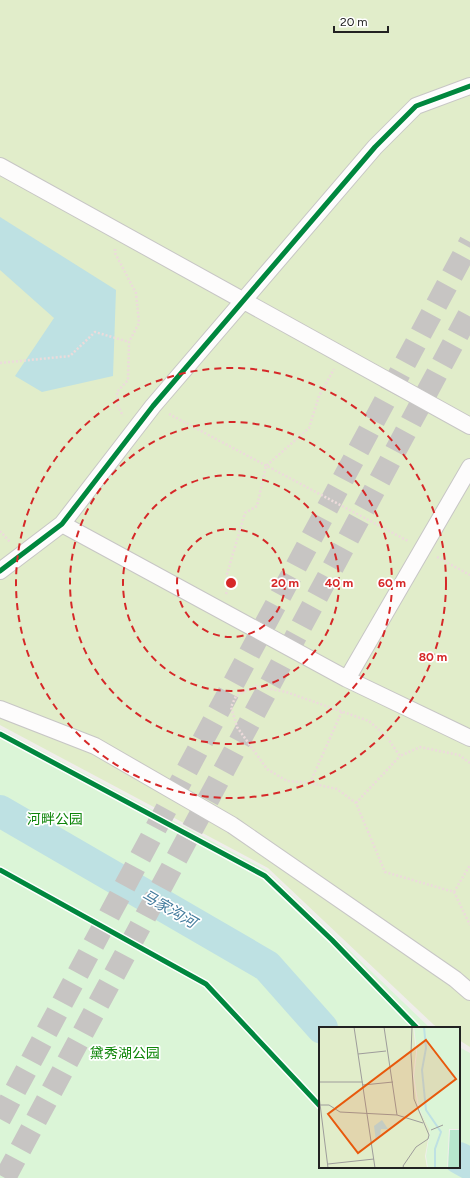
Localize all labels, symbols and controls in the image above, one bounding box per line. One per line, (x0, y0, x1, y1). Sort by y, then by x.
scale bar (334, 8, 388, 34)
text: 20 m (340, 15, 368, 29)
centre of rings (224, 576, 238, 590)
text: 20 m (271, 576, 299, 590)
text: 40 m (325, 576, 353, 590)
text: 60 m (378, 576, 406, 590)
text: 80 m (419, 650, 447, 664)
park label: 河畔公园 (27, 811, 83, 828)
water label: 马家沟河 (139, 886, 202, 933)
inset map (319, 1027, 460, 1168)
park label: 黛秀湖公园 (90, 1045, 160, 1062)

